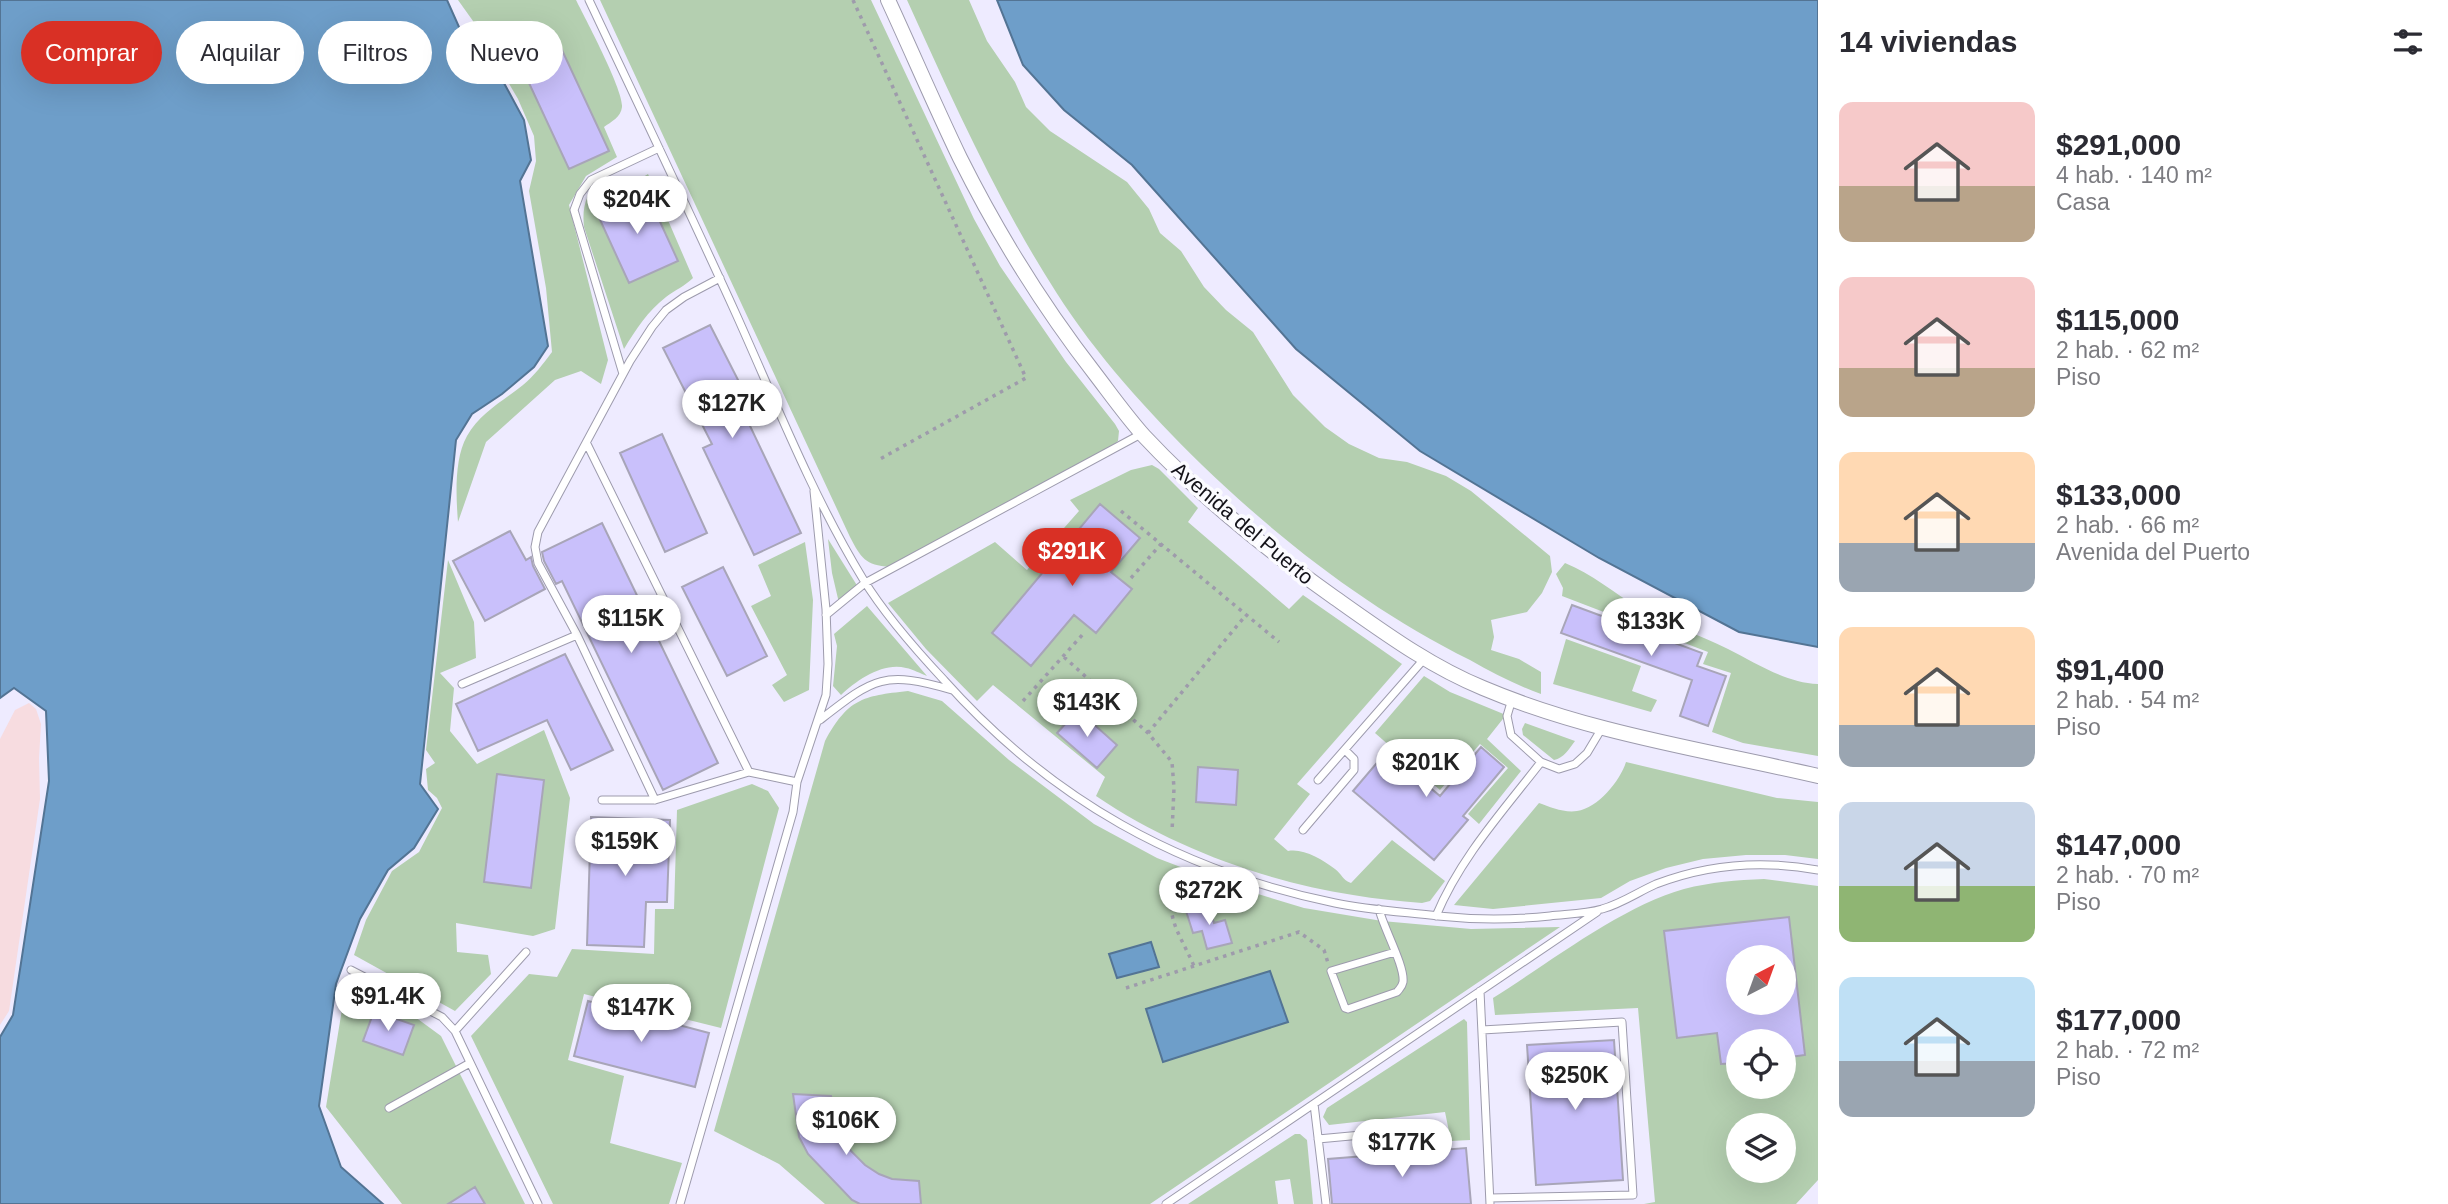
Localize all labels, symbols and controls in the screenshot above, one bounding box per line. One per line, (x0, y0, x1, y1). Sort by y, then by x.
chip: Comprar (21, 21, 162, 84)
chip: Alquilar (176, 21, 304, 84)
chip: Filtros (318, 21, 432, 84)
chip: Nuevo (446, 21, 563, 84)
icon: filters (2389, 23, 2427, 61)
text: 14 viviendas (1839, 25, 2017, 58)
text: $291,000 (2056, 128, 2181, 161)
icon: home (1895, 130, 1979, 214)
text: 4 hab. · 140 m² (2056, 162, 2212, 188)
pin: $204K (588, 176, 686, 236)
text: $204K (603, 186, 671, 212)
text: Casa (2056, 189, 2110, 215)
text: $115,000 (2056, 303, 2179, 336)
icon: home (1895, 305, 1979, 389)
text: 2 hab. · 62 m² (2056, 337, 2199, 363)
text: Piso (2056, 364, 2101, 390)
pin: $127K (683, 380, 781, 440)
text: $127K (698, 390, 766, 416)
street label: Avenida del Puerto (1168, 457, 1318, 589)
text: $133,000 (2056, 478, 2181, 511)
icon: home (1895, 480, 1979, 564)
text: 2 hab. · 66 m² (2056, 512, 2199, 538)
pin: $291K (1023, 528, 1121, 588)
text: $291K (1038, 538, 1106, 564)
text: Avenida del Puerto (2056, 539, 2250, 565)
pin: $115K (582, 596, 680, 655)
pin: $133K (1602, 598, 1700, 658)
text: $115K (598, 605, 664, 631)
text: $133K (1617, 608, 1685, 634)
text: $91,400 (2056, 653, 2164, 686)
icon: home (1895, 655, 1979, 739)
pin: $143K (1038, 680, 1136, 739)
text: 2 hab. · 54 m² (2056, 687, 2199, 713)
text: $143K (1053, 689, 1121, 715)
text: Piso (2056, 714, 2101, 740)
pin: $201K (1377, 740, 1475, 799)
text: $201K (1392, 749, 1460, 775)
pin: $159K (576, 818, 674, 878)
text: $159K (591, 828, 659, 854)
text: $147,000 (2056, 828, 2181, 861)
icon: home (1895, 830, 1979, 914)
text: 2 hab. · 70 m² (2056, 862, 2199, 888)
pin: $272K (1160, 867, 1258, 927)
text: $272K (1175, 877, 1243, 903)
text: Piso (2056, 889, 2101, 915)
north arrow (1726, 945, 1796, 1015)
map controls (1726, 945, 1796, 1183)
pin: $91.4K (331, 974, 445, 1033)
text: $91.4K (351, 983, 425, 1009)
pin: $147K (592, 984, 690, 1044)
text: $147K (607, 994, 675, 1020)
text: $177,000 (2056, 1003, 2181, 1036)
icon: home (1895, 1005, 1979, 1089)
button: locate (1726, 1029, 1796, 1099)
text: 2 hab. · 72 m² (2056, 1037, 2199, 1063)
pin: $250K (1526, 1052, 1624, 1112)
text: $250K (1541, 1062, 1609, 1088)
text: Piso (2056, 1064, 2101, 1090)
pin: $106K (797, 1098, 895, 1157)
text: $106K (812, 1107, 880, 1133)
button: layers (1726, 1113, 1796, 1183)
pin: $177K (1353, 1120, 1451, 1179)
text: $177K (1368, 1129, 1436, 1155)

